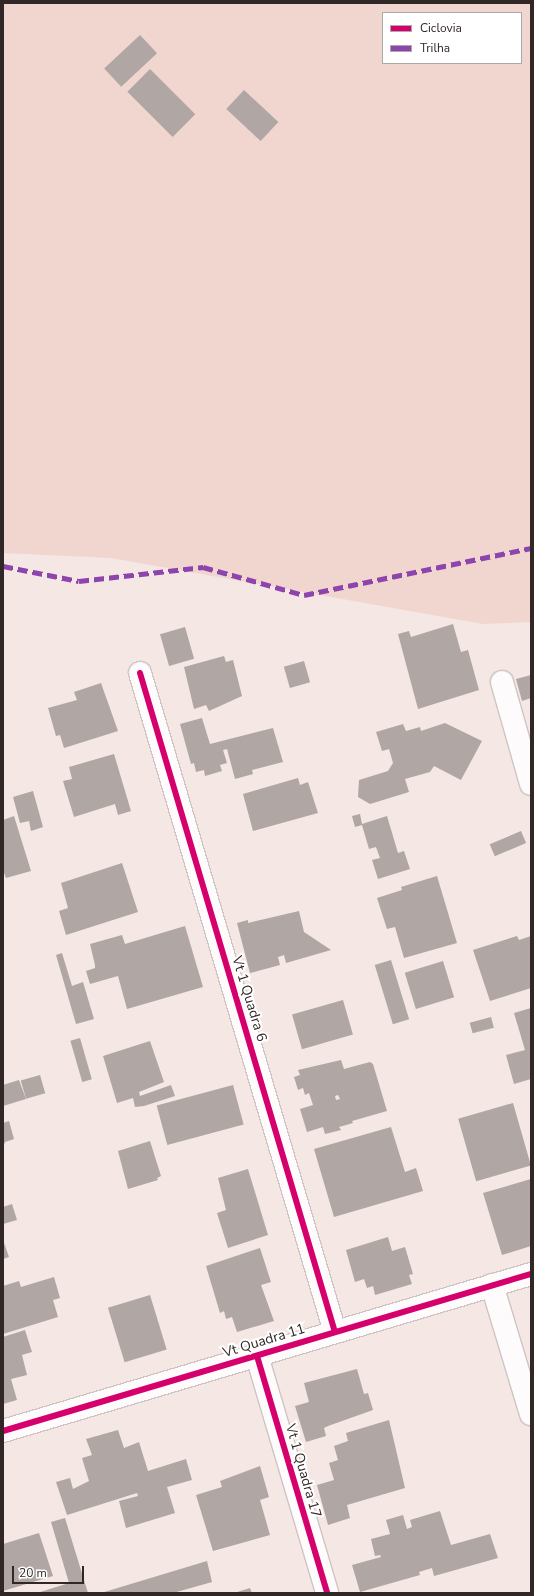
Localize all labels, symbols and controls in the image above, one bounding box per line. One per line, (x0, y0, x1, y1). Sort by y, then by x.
legend (382, 12, 522, 64)
text: Ciclovia (420, 20, 462, 36)
text: Trilha (420, 40, 450, 56)
street label: Vt 1 Quadra 6 (228, 954, 270, 1044)
street label: Vt Quadra 11 (221, 1321, 307, 1361)
street label: Vt 1 Quadra 17 (282, 1422, 324, 1520)
scale bar (14, 1558, 86, 1584)
text: 20 m (19, 1565, 47, 1581)

